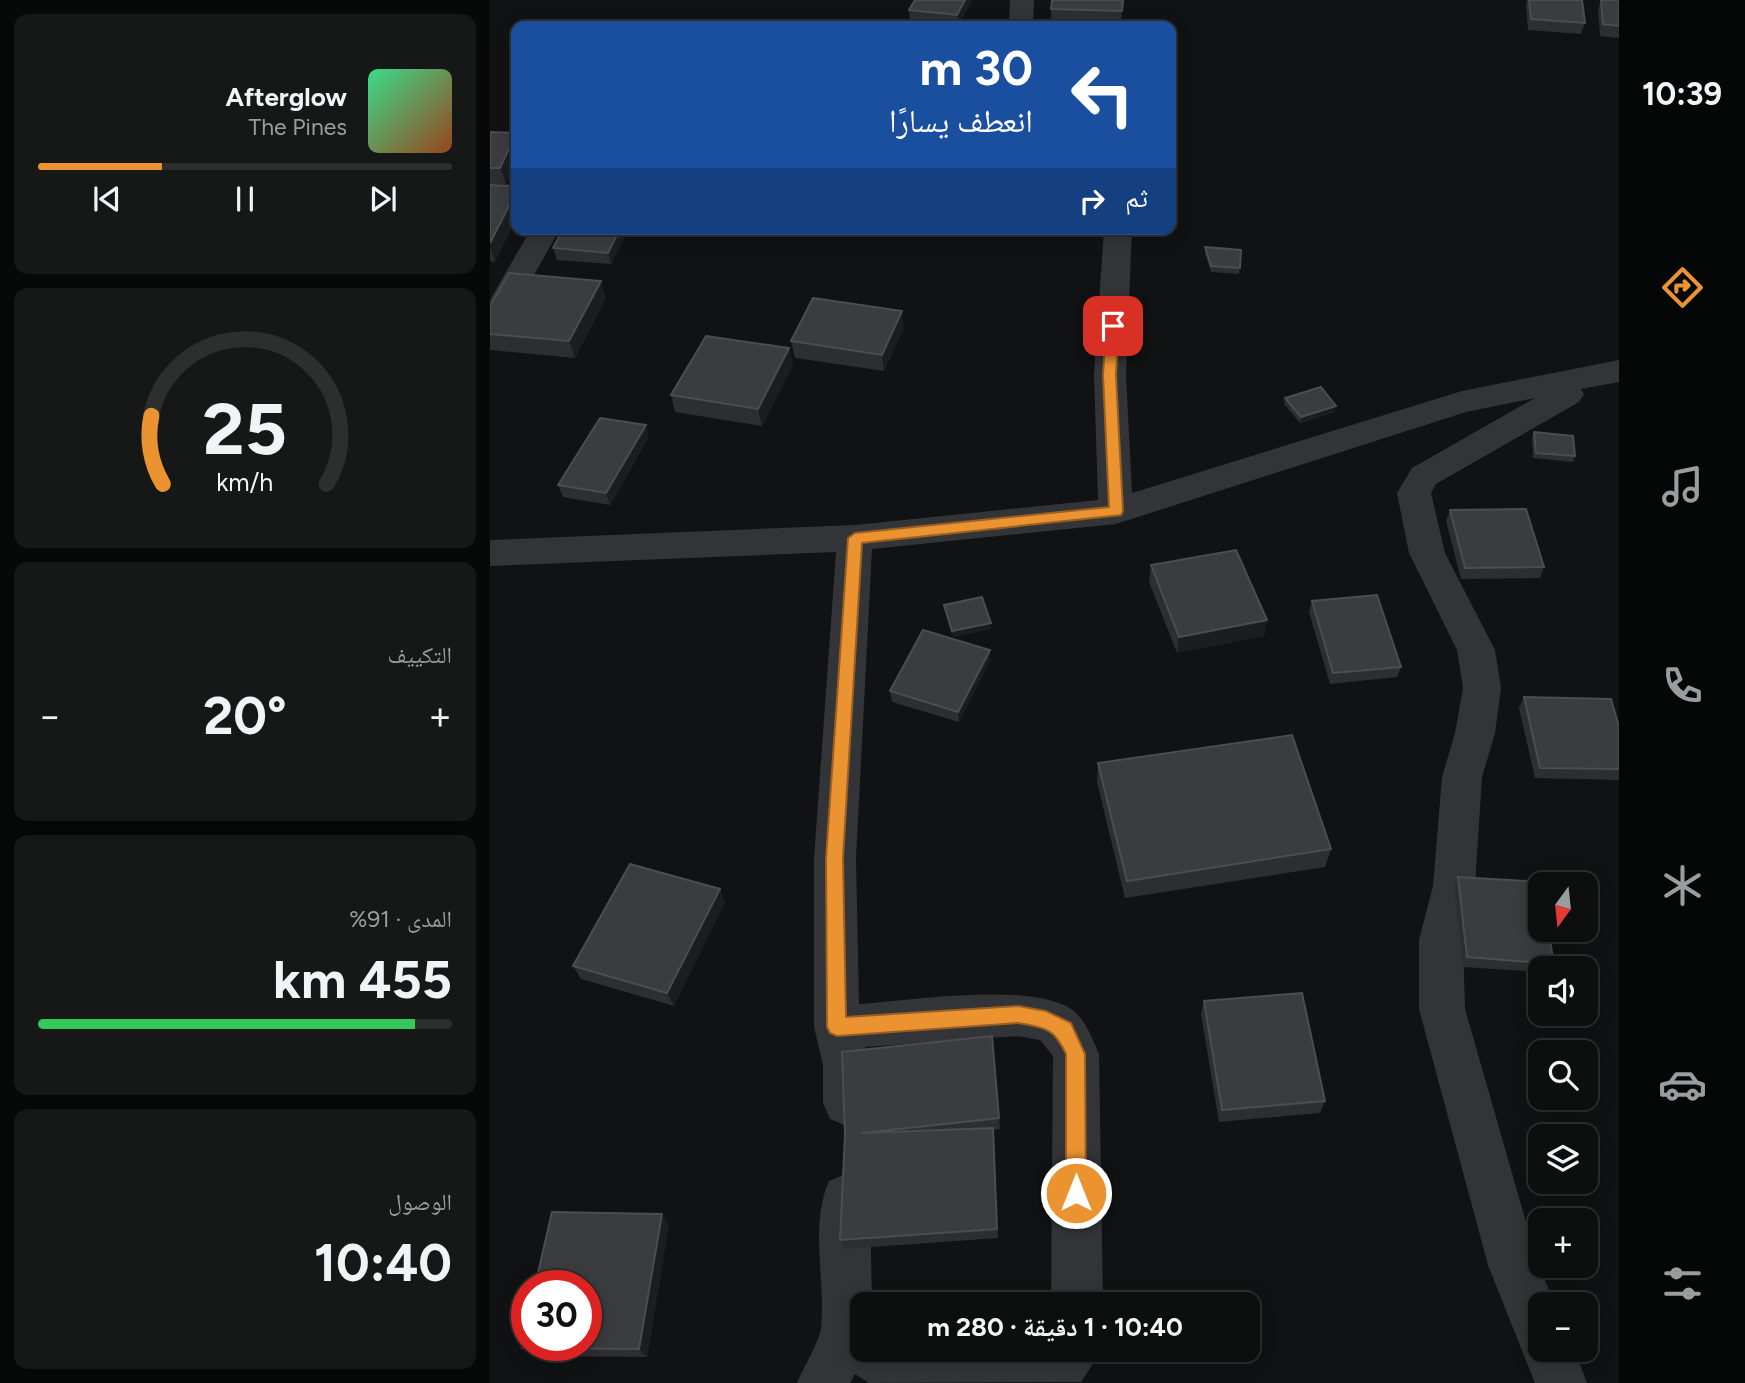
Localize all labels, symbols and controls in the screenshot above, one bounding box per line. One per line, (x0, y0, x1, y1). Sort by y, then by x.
text: 30 m (920, 38, 1033, 97)
icon: left (1057, 49, 1148, 140)
text: 10:39 (1642, 75, 1722, 113)
text: Afterglow (225, 81, 347, 113)
text: انعطف يسارًا (889, 102, 1033, 140)
text: The Pines (248, 113, 347, 141)
icon: previous (88, 180, 126, 218)
icon: pause (226, 180, 264, 218)
icon: next (364, 180, 402, 218)
icon: right (1073, 182, 1111, 220)
text: ثم (1125, 182, 1148, 214)
icon: directions (1658, 263, 1707, 312)
pin (1083, 296, 1143, 356)
icon: arrive (1094, 307, 1132, 345)
text: 25 (203, 385, 287, 472)
icon: music (1658, 462, 1707, 511)
text: km/h (216, 466, 274, 496)
text: التكييف (387, 641, 452, 669)
icon: phone (1658, 661, 1707, 710)
text: 20° (203, 685, 287, 747)
text: − (38, 693, 62, 739)
text: + (428, 693, 452, 739)
icon: climate (1658, 861, 1707, 910)
north arrow (1528, 872, 1598, 942)
map controls (1528, 872, 1598, 1362)
text: المدى · 91% (349, 905, 452, 933)
text: 455 km (273, 949, 452, 1011)
button: sound (1528, 956, 1598, 1026)
button: search (1528, 1040, 1598, 1110)
icon: car (1658, 1060, 1707, 1109)
button: layers (1528, 1124, 1598, 1194)
position arrow (1039, 1156, 1113, 1230)
text: الوصول (388, 1188, 452, 1216)
button: + (1528, 1208, 1598, 1278)
text: 10:40 (314, 1232, 452, 1294)
icon: filters (1658, 1259, 1707, 1308)
speed limit sign: 30 (511, 1270, 602, 1361)
button: − (1528, 1292, 1598, 1362)
text: 10:40 · 1 دقيقة · 280 m (927, 1311, 1183, 1343)

